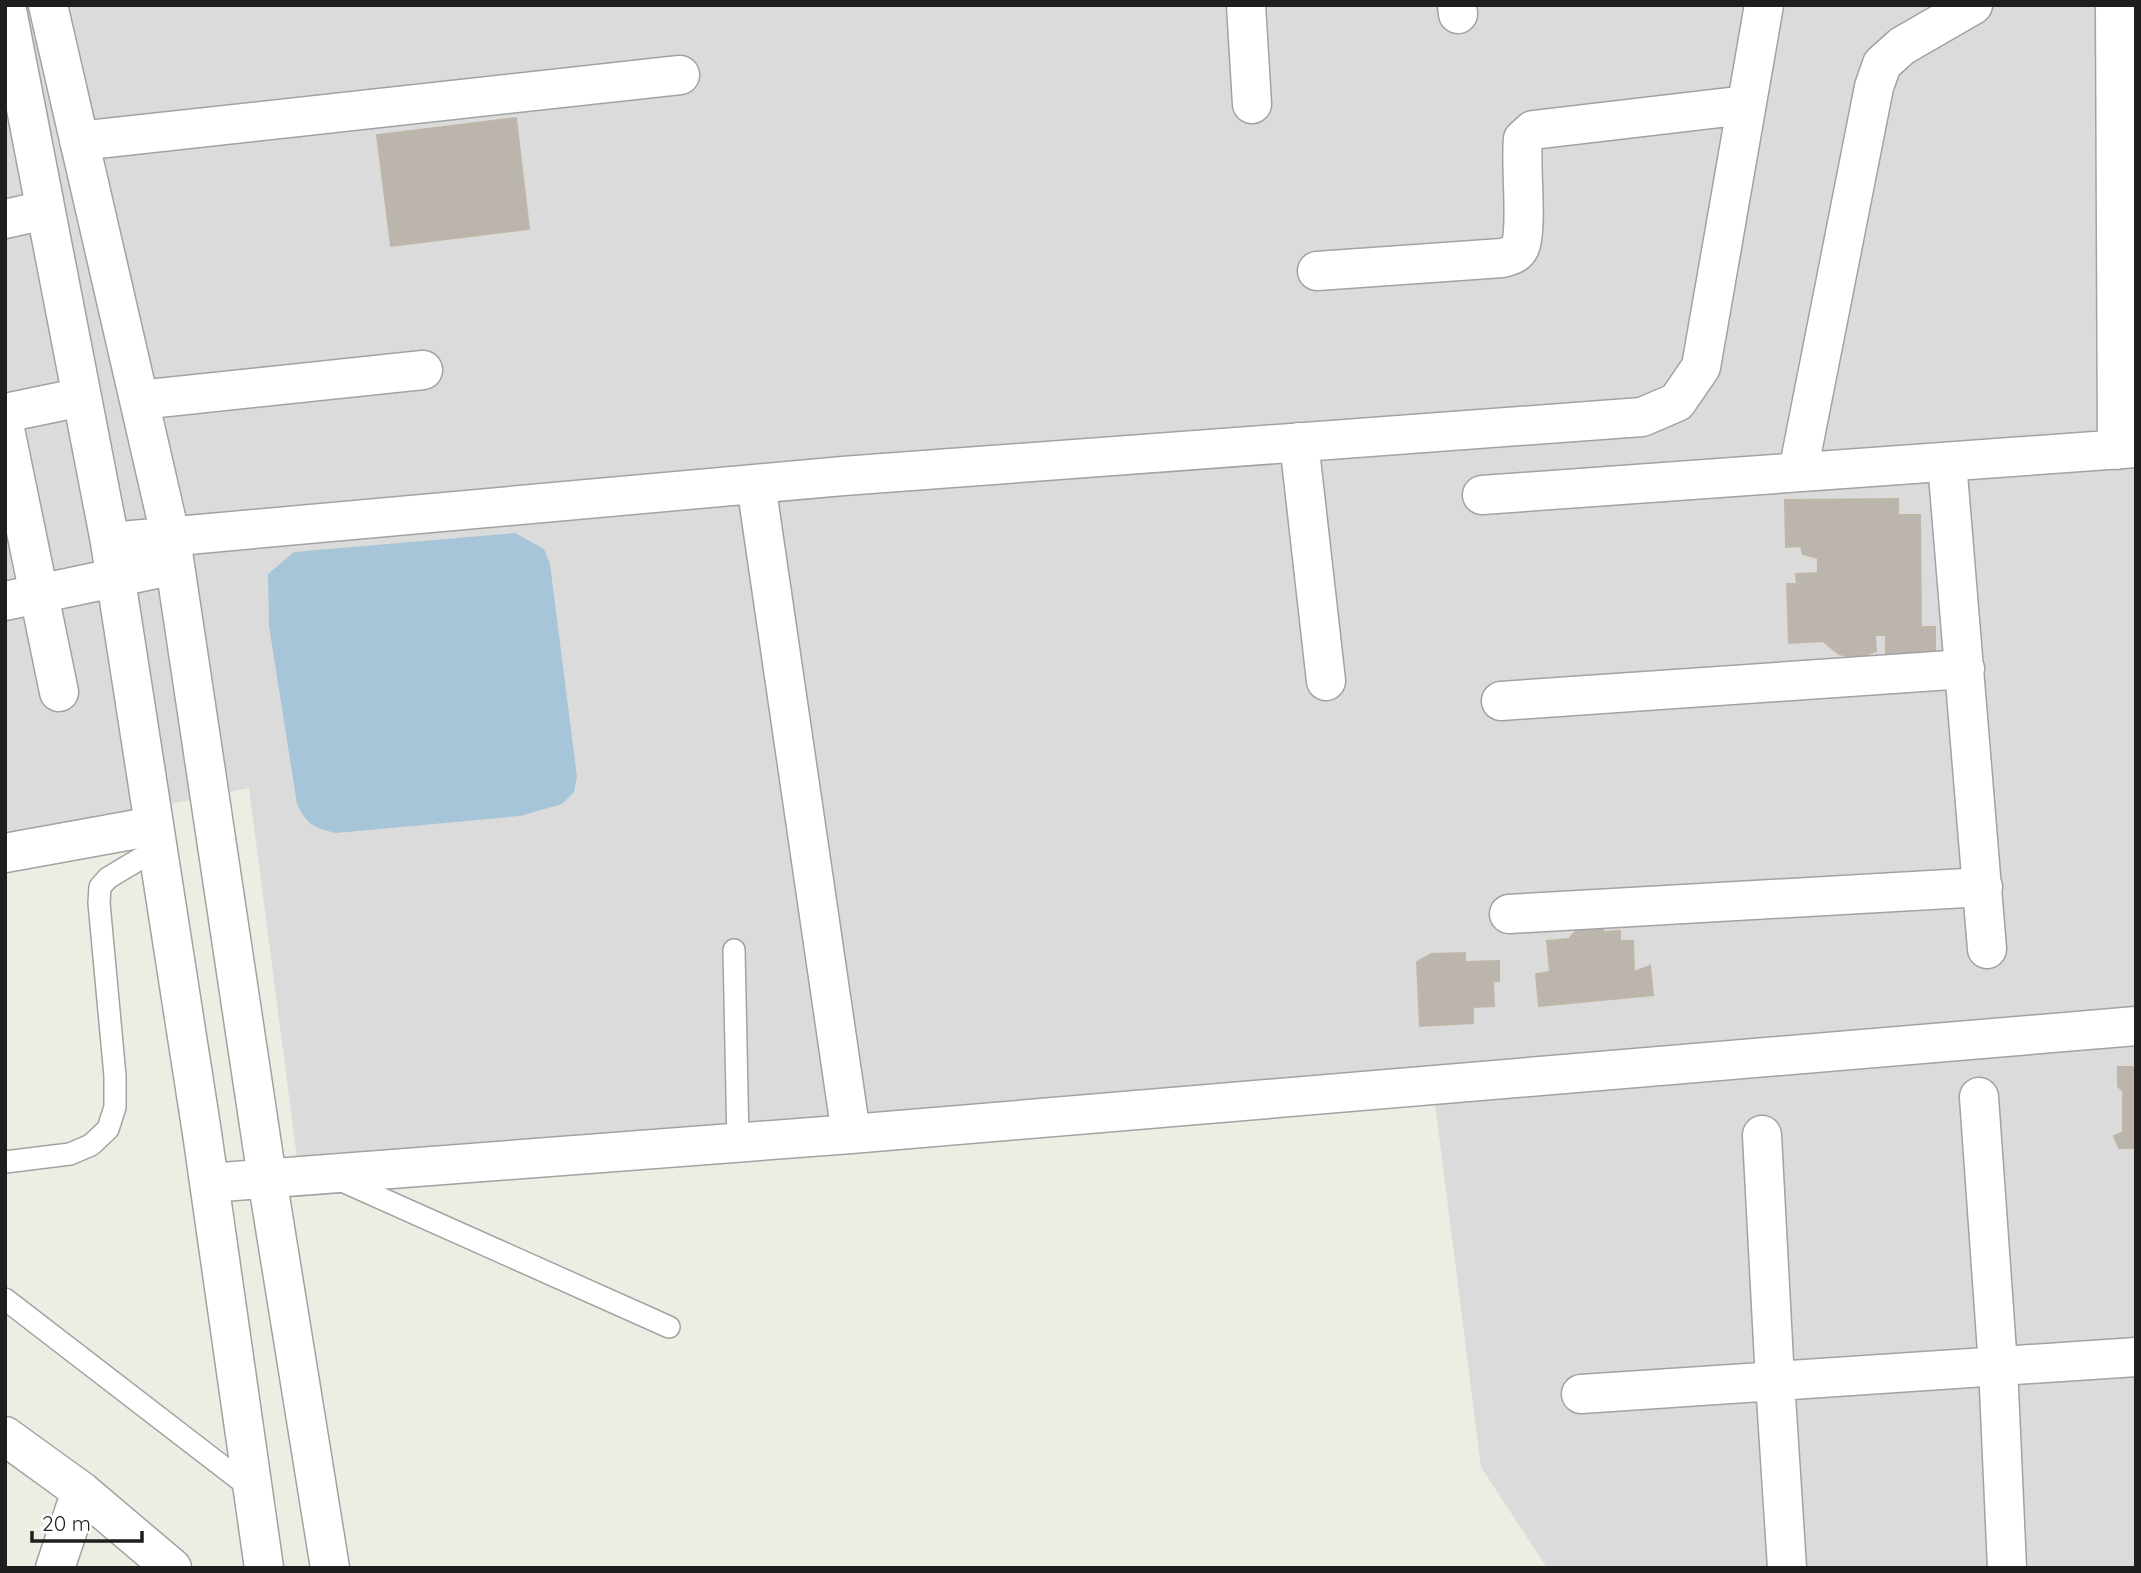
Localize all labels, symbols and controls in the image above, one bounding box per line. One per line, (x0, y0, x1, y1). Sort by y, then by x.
scale bar (32, 1500, 142, 1544)
text: 20 m (42, 1510, 91, 1536)

